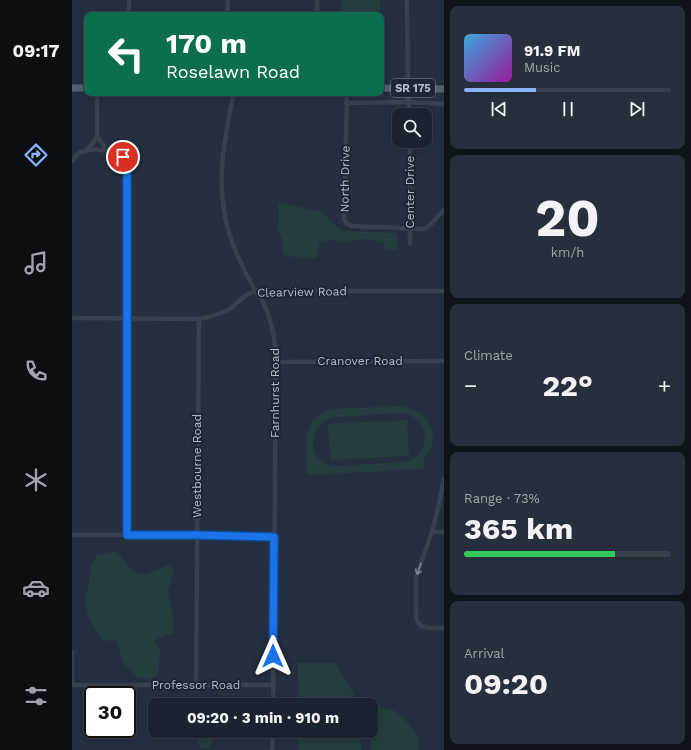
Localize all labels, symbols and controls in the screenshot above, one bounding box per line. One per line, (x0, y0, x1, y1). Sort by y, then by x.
text: 170 m (166, 27, 247, 60)
icon: left (100, 28, 152, 80)
text: 09:17 (13, 40, 59, 61)
text: 91.9 FM (524, 42, 580, 60)
text: Music (524, 60, 561, 75)
text: Roselawn Road (166, 61, 300, 82)
road number: SR 175 (391, 79, 435, 97)
icon: previous (488, 98, 510, 120)
icon: pause (557, 98, 579, 120)
icon: next (626, 98, 648, 120)
map controls (392, 108, 432, 148)
button: search (392, 108, 432, 148)
pin (106, 140, 140, 174)
icon: directions (22, 141, 50, 169)
street label: North Drive (337, 145, 353, 213)
icon: arrive (112, 146, 134, 168)
street label: Center Drive (403, 155, 417, 229)
text: 20 (535, 188, 600, 249)
text: km/h (551, 245, 584, 260)
icon: music (22, 249, 50, 277)
street label: Clearview Road (257, 284, 347, 300)
street label: Farnhurst Road (268, 348, 282, 438)
text: Climate (464, 348, 513, 363)
street label: Cranover Road (317, 354, 403, 368)
icon: phone (22, 357, 50, 385)
text: 22° (542, 368, 593, 403)
text: − (464, 373, 477, 398)
text: + (658, 373, 671, 398)
street label: Westbourne Road (190, 414, 204, 518)
icon: climate (22, 466, 50, 494)
text: Range · 73% (464, 491, 540, 506)
text: 365 km (464, 511, 573, 546)
one-way arrow (415, 562, 422, 575)
icon: car (22, 574, 50, 602)
position arrow (252, 635, 294, 677)
text: Arrival (464, 646, 505, 661)
text: 09:20 (464, 666, 548, 701)
street label: Professor Road (152, 678, 240, 692)
icon: filters (22, 682, 50, 710)
speed limit sign: 30 (84, 686, 136, 738)
text: 09:20 · 3 min · 910 m (187, 709, 339, 727)

